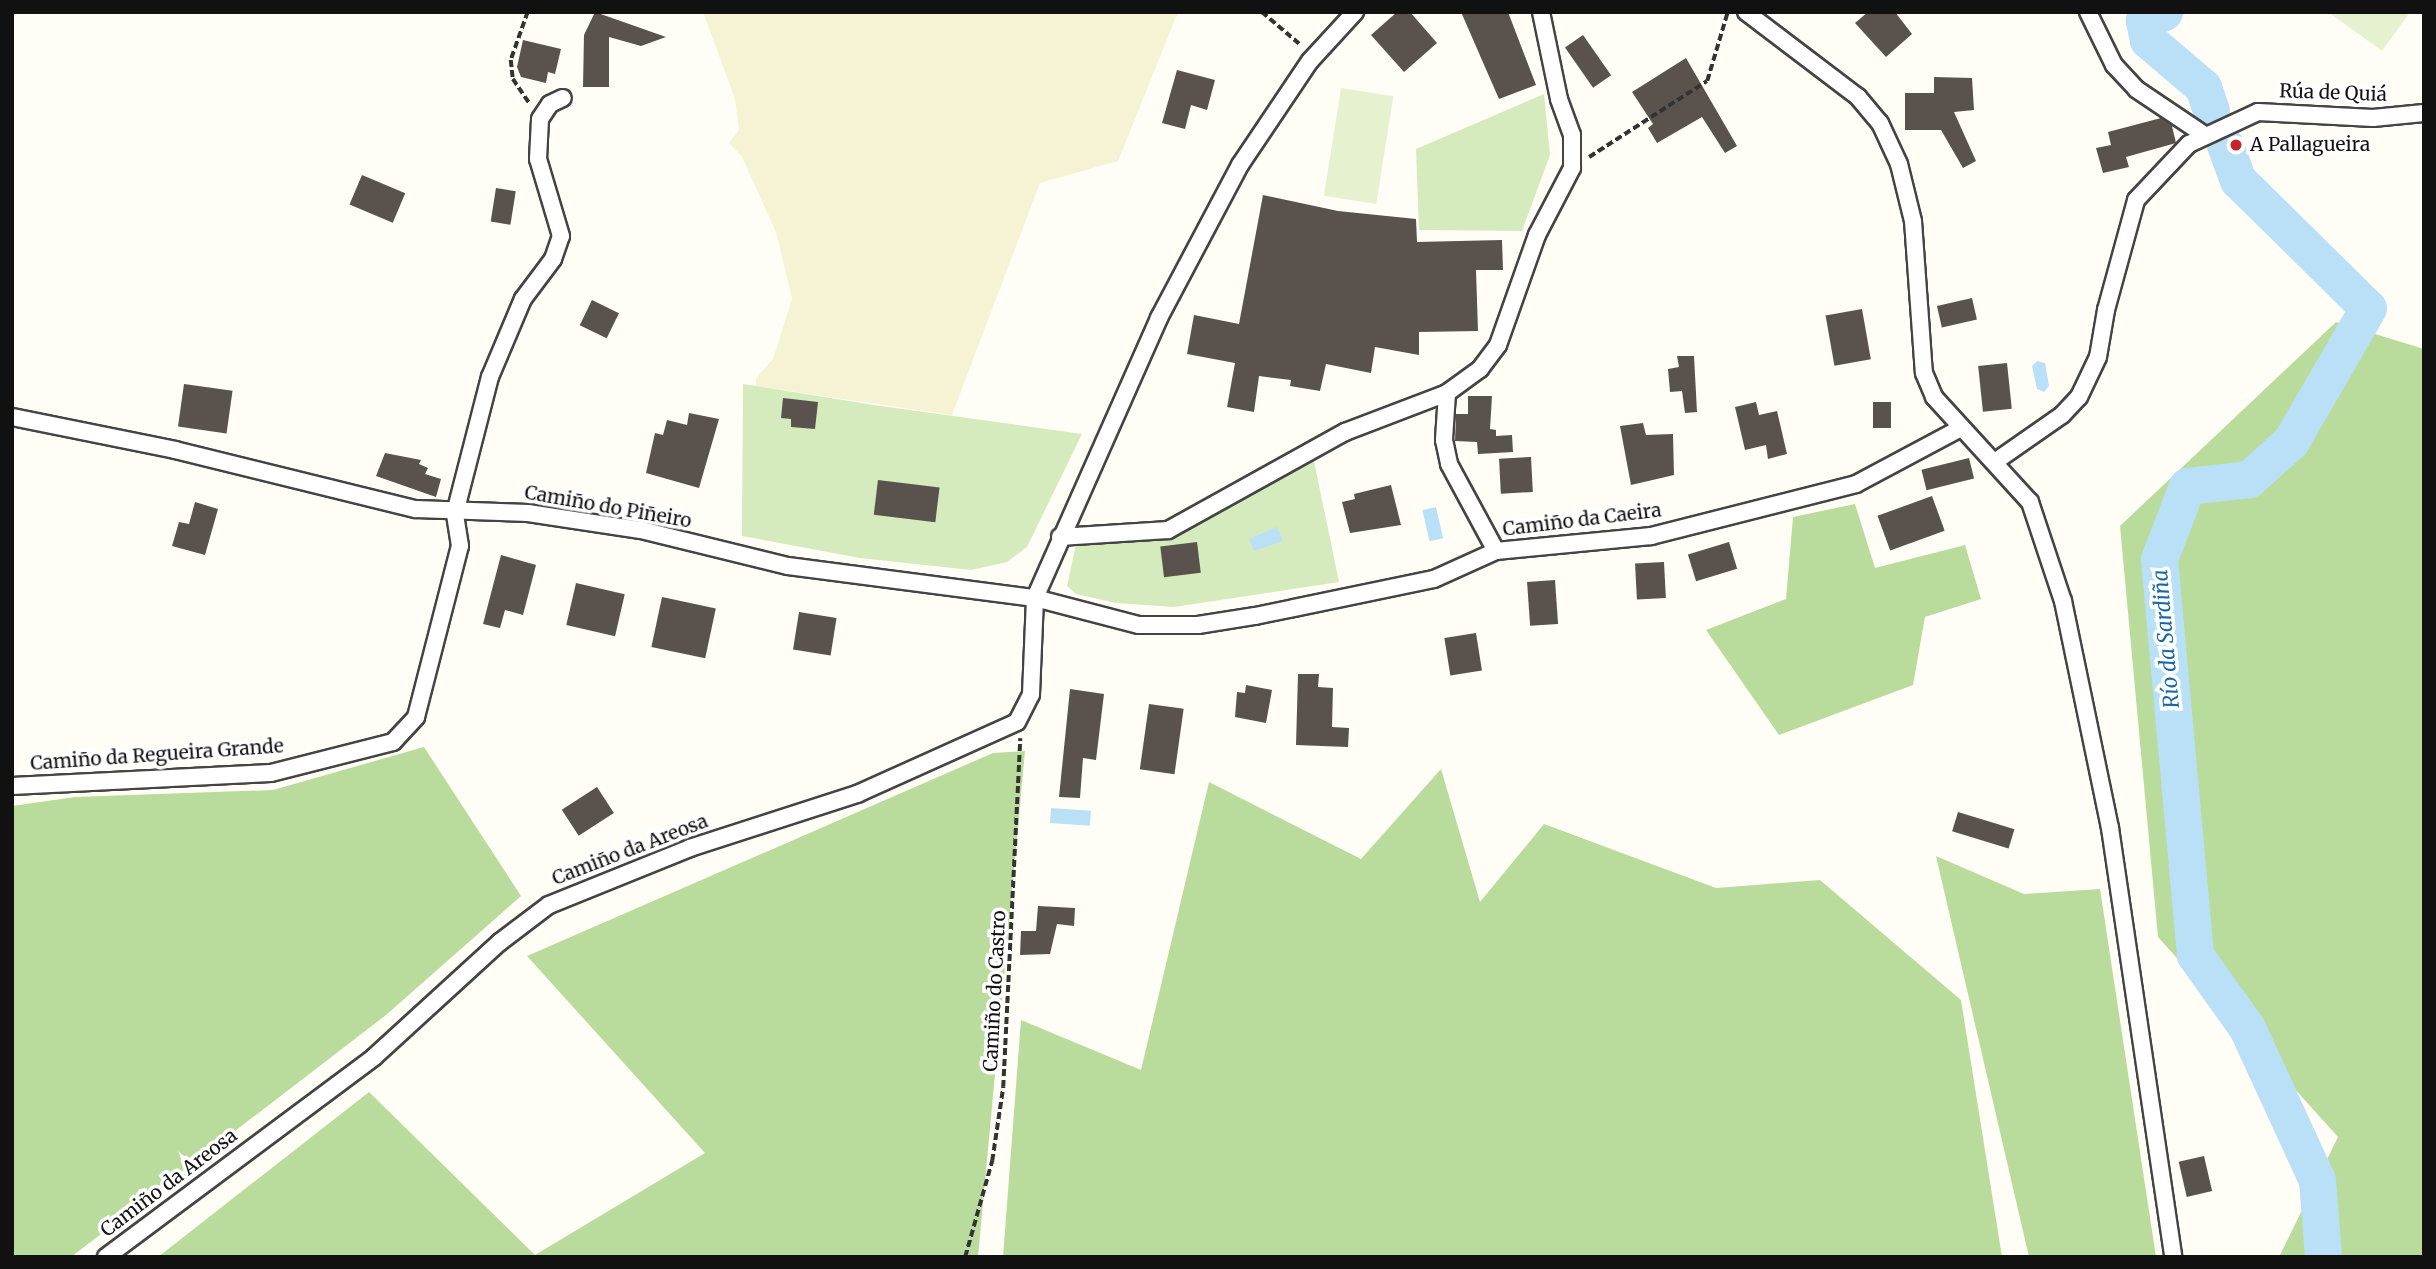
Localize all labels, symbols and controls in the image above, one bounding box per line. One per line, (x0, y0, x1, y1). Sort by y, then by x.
street label: Rúa de Quiá (2279, 80, 2387, 106)
place label: A Pallagueira (2250, 134, 2370, 156)
marker: A Pallagueira (2228, 137, 2244, 153)
street label: Camiño do Piñeiro (523, 481, 693, 533)
street label: Camiño da Caeira (1501, 499, 1663, 541)
water label: Río da Sardiña (2147, 569, 2185, 709)
street label: Camiño da Regueira Grande (30, 735, 284, 775)
street label: Camiño da Areosa (549, 810, 711, 890)
street label: Camiño do Castro (979, 910, 1011, 1072)
street label: Camiño da Areosa (96, 1124, 242, 1242)

